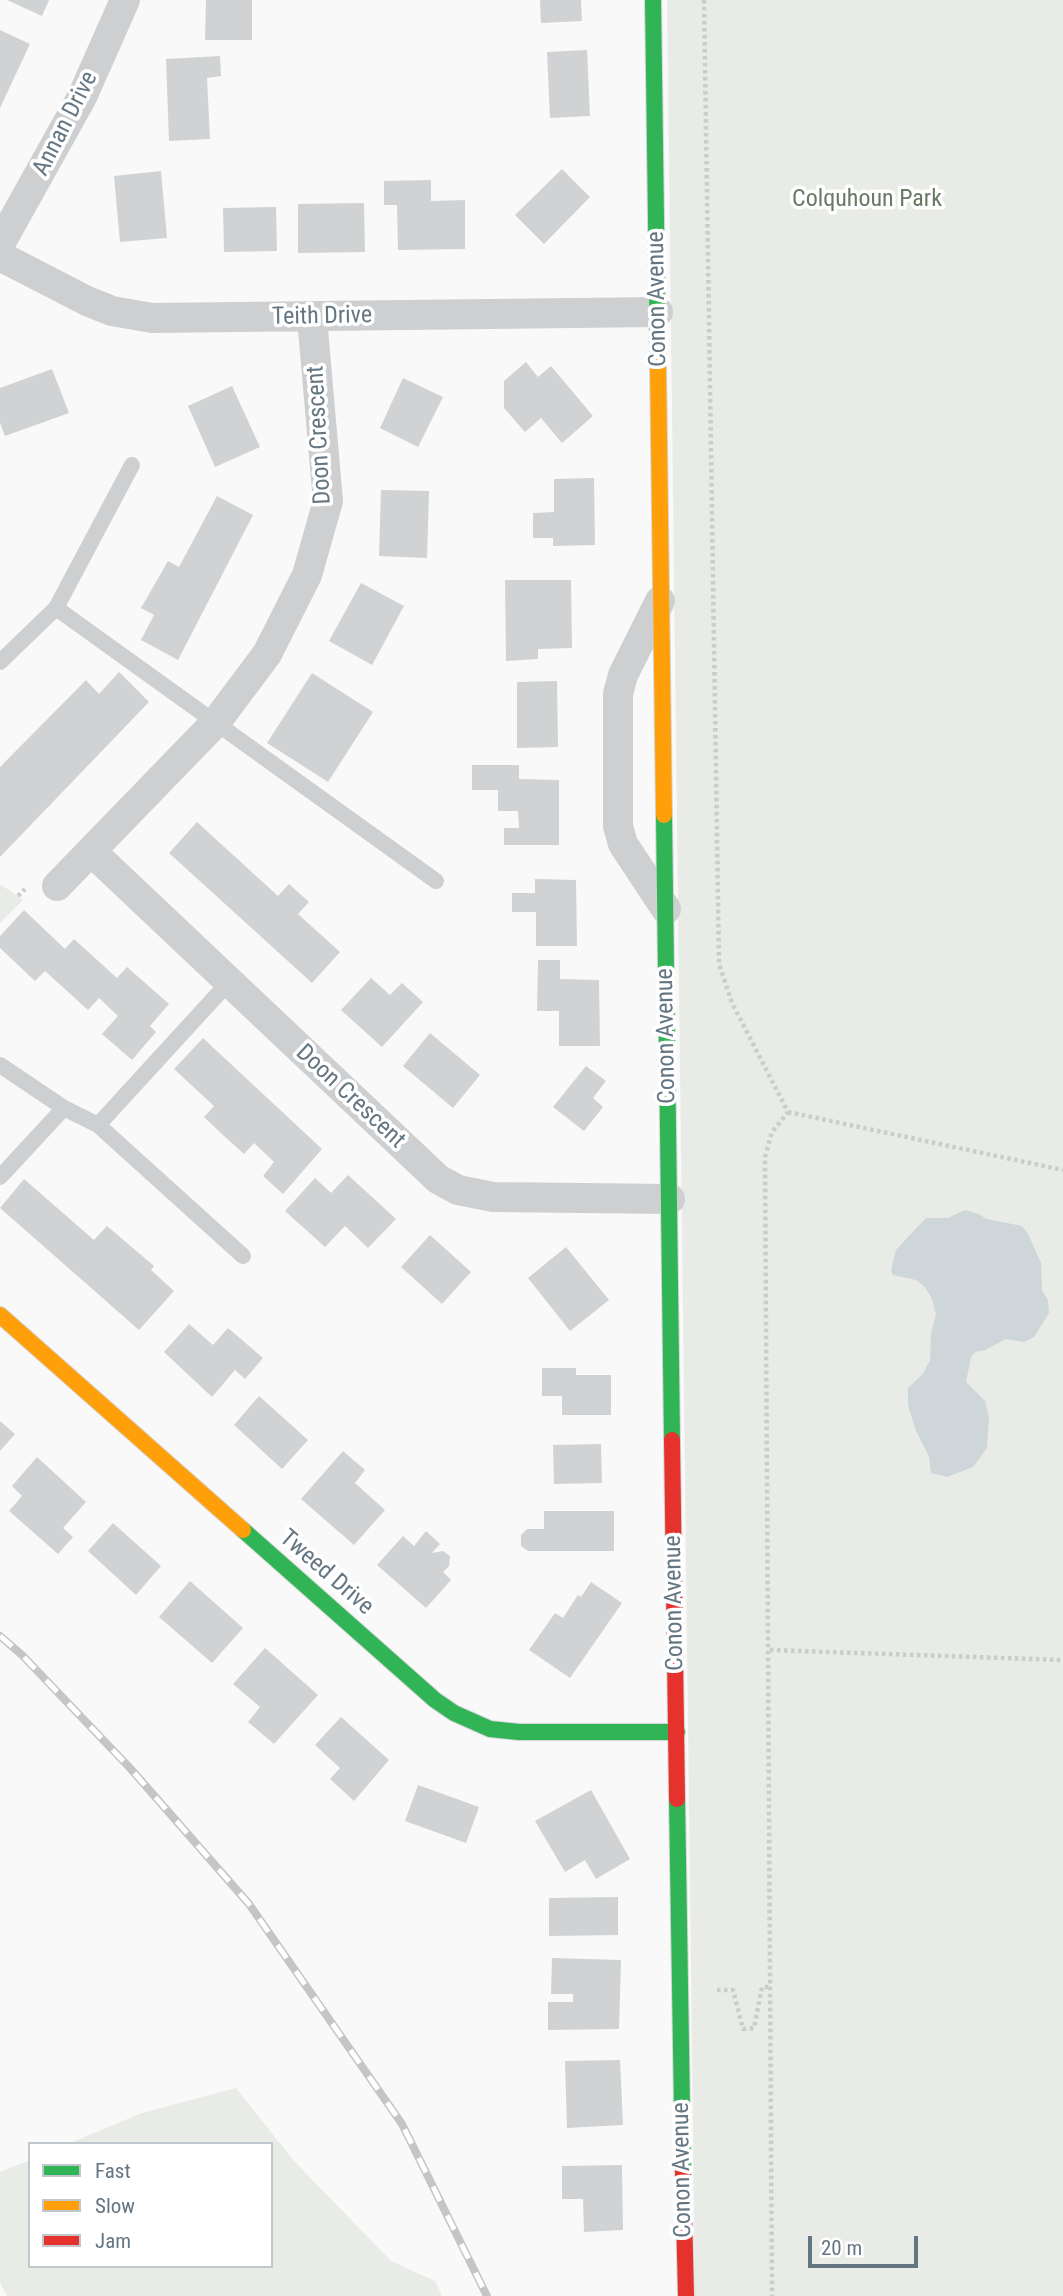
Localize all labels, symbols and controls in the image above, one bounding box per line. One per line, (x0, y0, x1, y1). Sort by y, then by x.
street label: Annan Drive (27, 67, 105, 181)
park label: Colquhoun Park (792, 186, 942, 214)
street label: Conon Avenue (642, 231, 674, 367)
street label: Teith Drive (272, 302, 372, 332)
street label: Doon Crescent (302, 365, 338, 505)
street label: Conon Avenue (651, 968, 683, 1104)
street label: Doon Crescent (289, 1039, 411, 1155)
street label: Tweed Drive (273, 1524, 379, 1622)
street label: Conon Avenue (659, 1535, 691, 1671)
street label: Conon Avenue (667, 2102, 699, 2238)
legend (28, 2142, 273, 2268)
text: Fast (95, 2159, 131, 2183)
text: Slow (95, 2194, 135, 2218)
scale bar (811, 2222, 921, 2266)
text: Jam (95, 2229, 131, 2253)
text: 20 m (821, 2236, 862, 2260)

